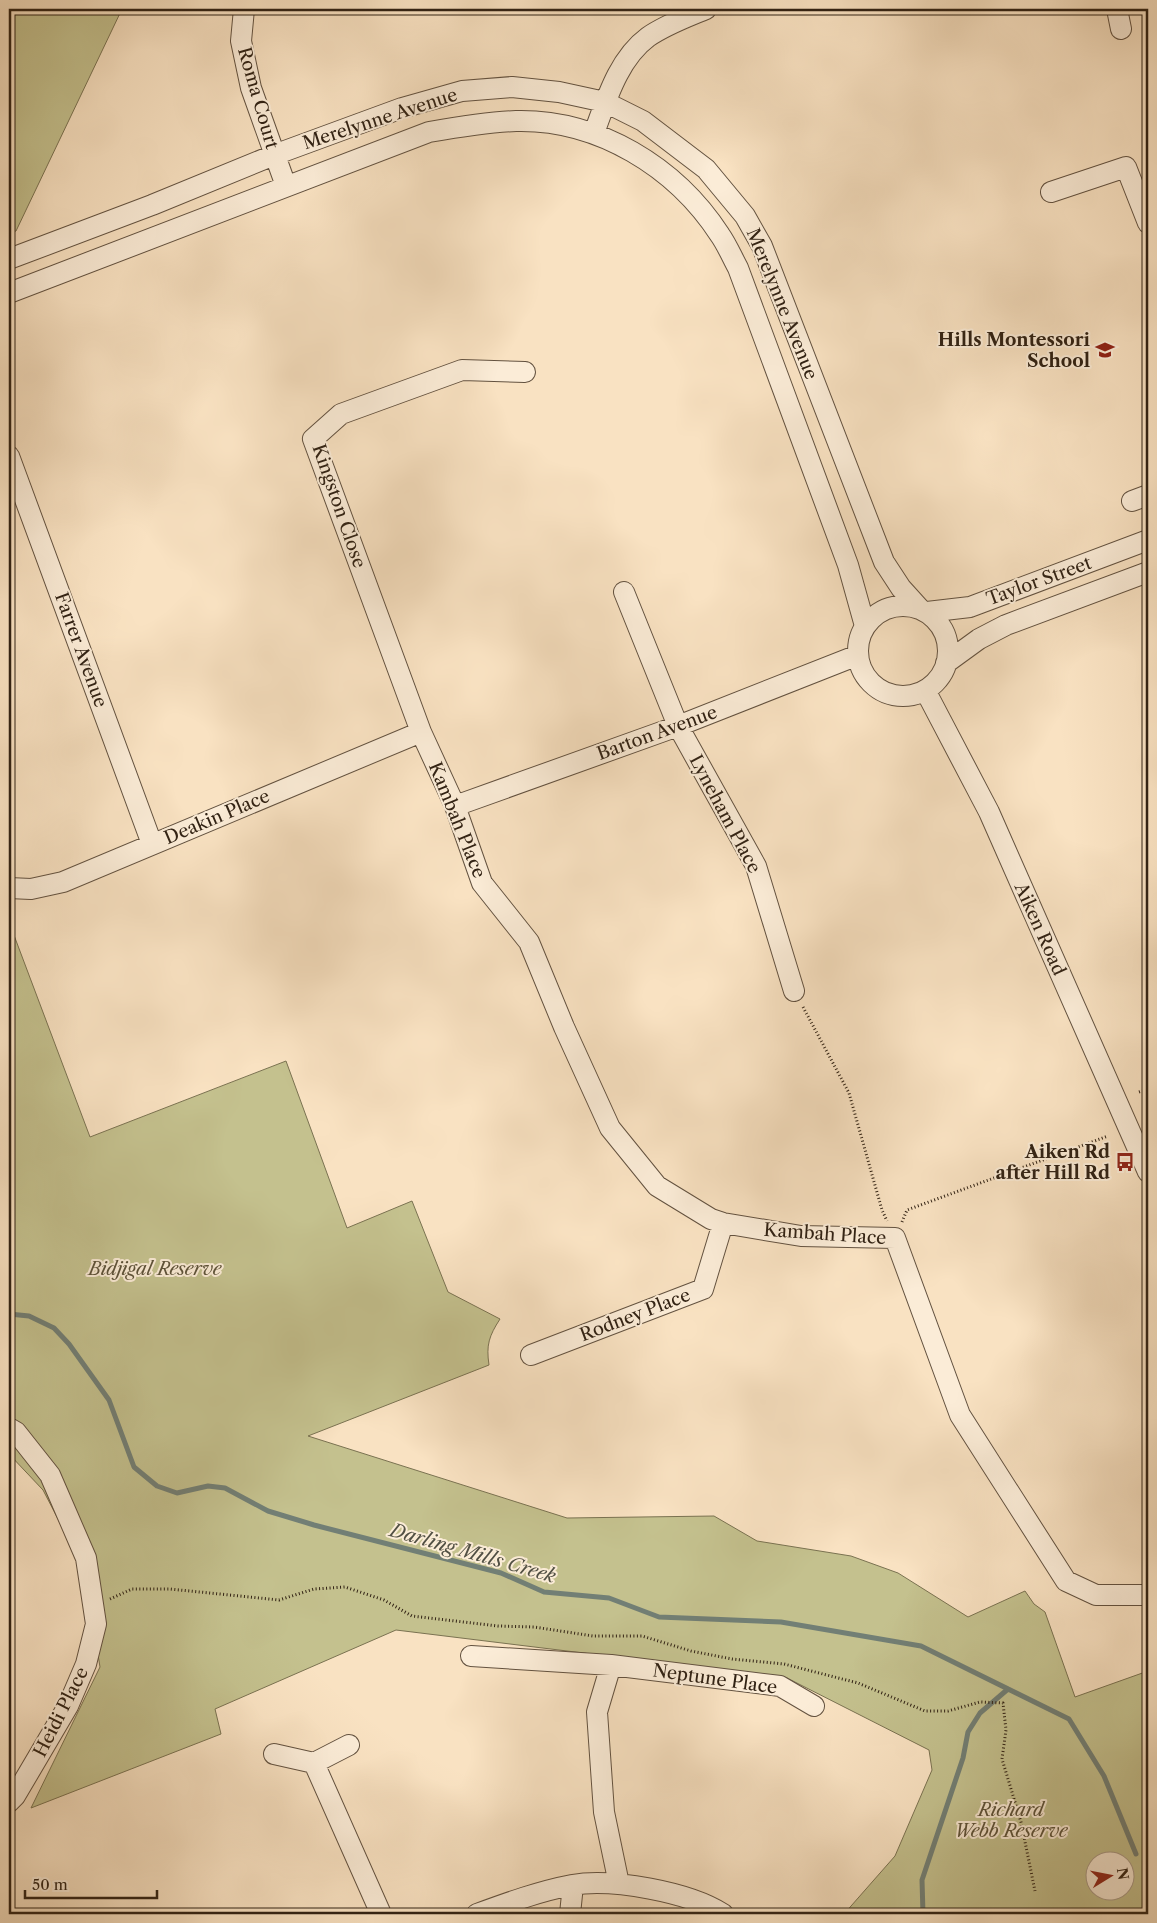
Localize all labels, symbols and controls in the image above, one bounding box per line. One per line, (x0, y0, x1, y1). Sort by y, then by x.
street label: Roma Court (233, 45, 283, 152)
street label: Merelynne Avenue (300, 84, 460, 154)
street label: Merelynne Avenue (742, 225, 822, 383)
place label: Hills Montessori School (938, 329, 1091, 372)
school or university icon: Hills Montessori School (1094, 339, 1116, 361)
street label: Kingston Close (307, 441, 371, 571)
street label: Taylor Street (983, 552, 1095, 610)
street label: Farrer Avenue (50, 589, 112, 711)
street label: Barton Avenue (594, 701, 720, 765)
street label: Lyneham Place (685, 751, 765, 877)
street label: Kambah Place (424, 759, 490, 881)
street label: Deakin Place (161, 785, 273, 849)
street label: Aiken Road (1009, 878, 1070, 979)
place label: Aiken Rd after Hill Rd (996, 1141, 1110, 1184)
bus stop icon: Aiken Rd after Hill Rd (1114, 1151, 1136, 1173)
street label: Kambah Place (763, 1219, 887, 1249)
park label: Bidjigal Reserve (87, 1258, 223, 1280)
street label: Rodney Place (577, 1284, 693, 1346)
water label: Darling Mills Creek (386, 1518, 559, 1588)
street label: Neptune Place (651, 1659, 779, 1699)
street label: Heidi Place (29, 1663, 93, 1761)
park label: Richard Webb Reserve (954, 1799, 1069, 1842)
north arrow (1084, 1850, 1134, 1900)
text: N (1113, 1866, 1133, 1881)
scale bar (25, 1868, 158, 1900)
text: 50 m (32, 1875, 68, 1894)

